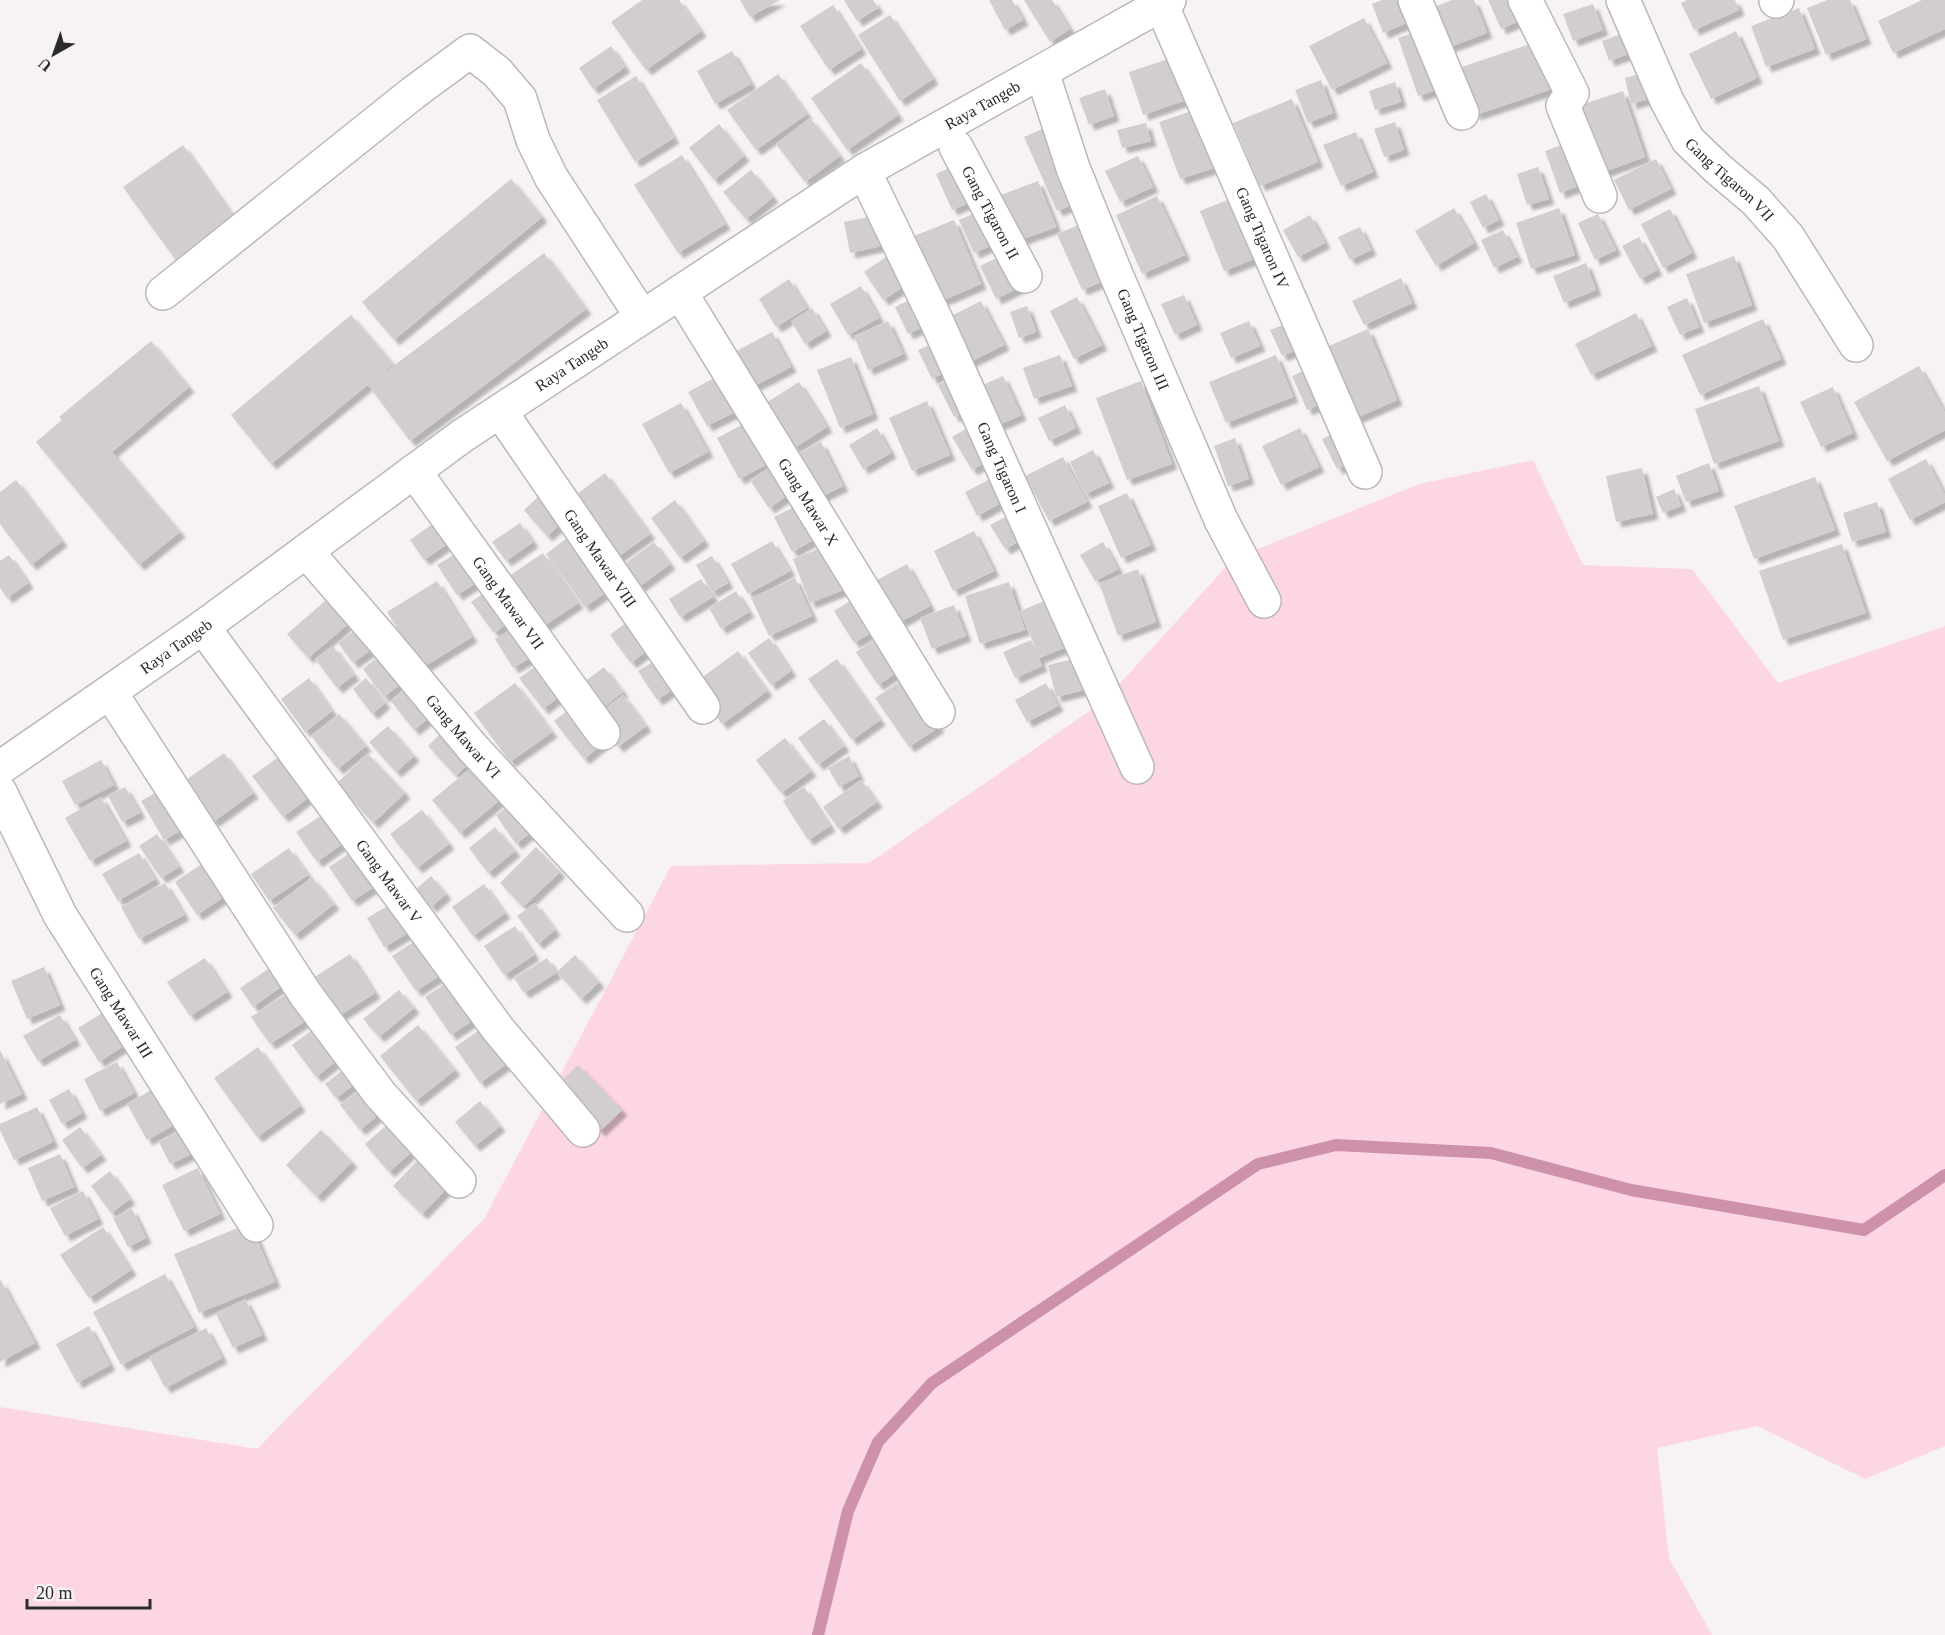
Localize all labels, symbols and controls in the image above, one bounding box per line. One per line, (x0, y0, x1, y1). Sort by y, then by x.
north arrow (24, 24, 84, 84)
text: U (34, 55, 55, 75)
street label: Raya Tangeb (942, 77, 1023, 133)
street label: Gang Tigaron VII (1682, 134, 1777, 224)
street label: Gang Tigaron II (959, 163, 1022, 262)
street label: Gang Tigaron IV (1233, 184, 1292, 292)
street label: Gang Tigaron III (1114, 286, 1172, 393)
street label: Raya Tangeb (532, 334, 611, 394)
street label: Gang Tigaron I (974, 419, 1030, 516)
street label: Gang Mawar X (775, 455, 842, 549)
street label: Gang Mawar VIII (561, 506, 640, 610)
street label: Gang Mawar VII (469, 553, 547, 652)
street label: Raya Tangeb (137, 615, 215, 677)
street label: Gang Mawar VI (423, 691, 504, 781)
street label: Gang Mawar V (353, 836, 425, 927)
street label: Gang Mawar III (86, 964, 156, 1061)
scale bar (27, 1572, 150, 1610)
text: 20 m (36, 1583, 73, 1603)

